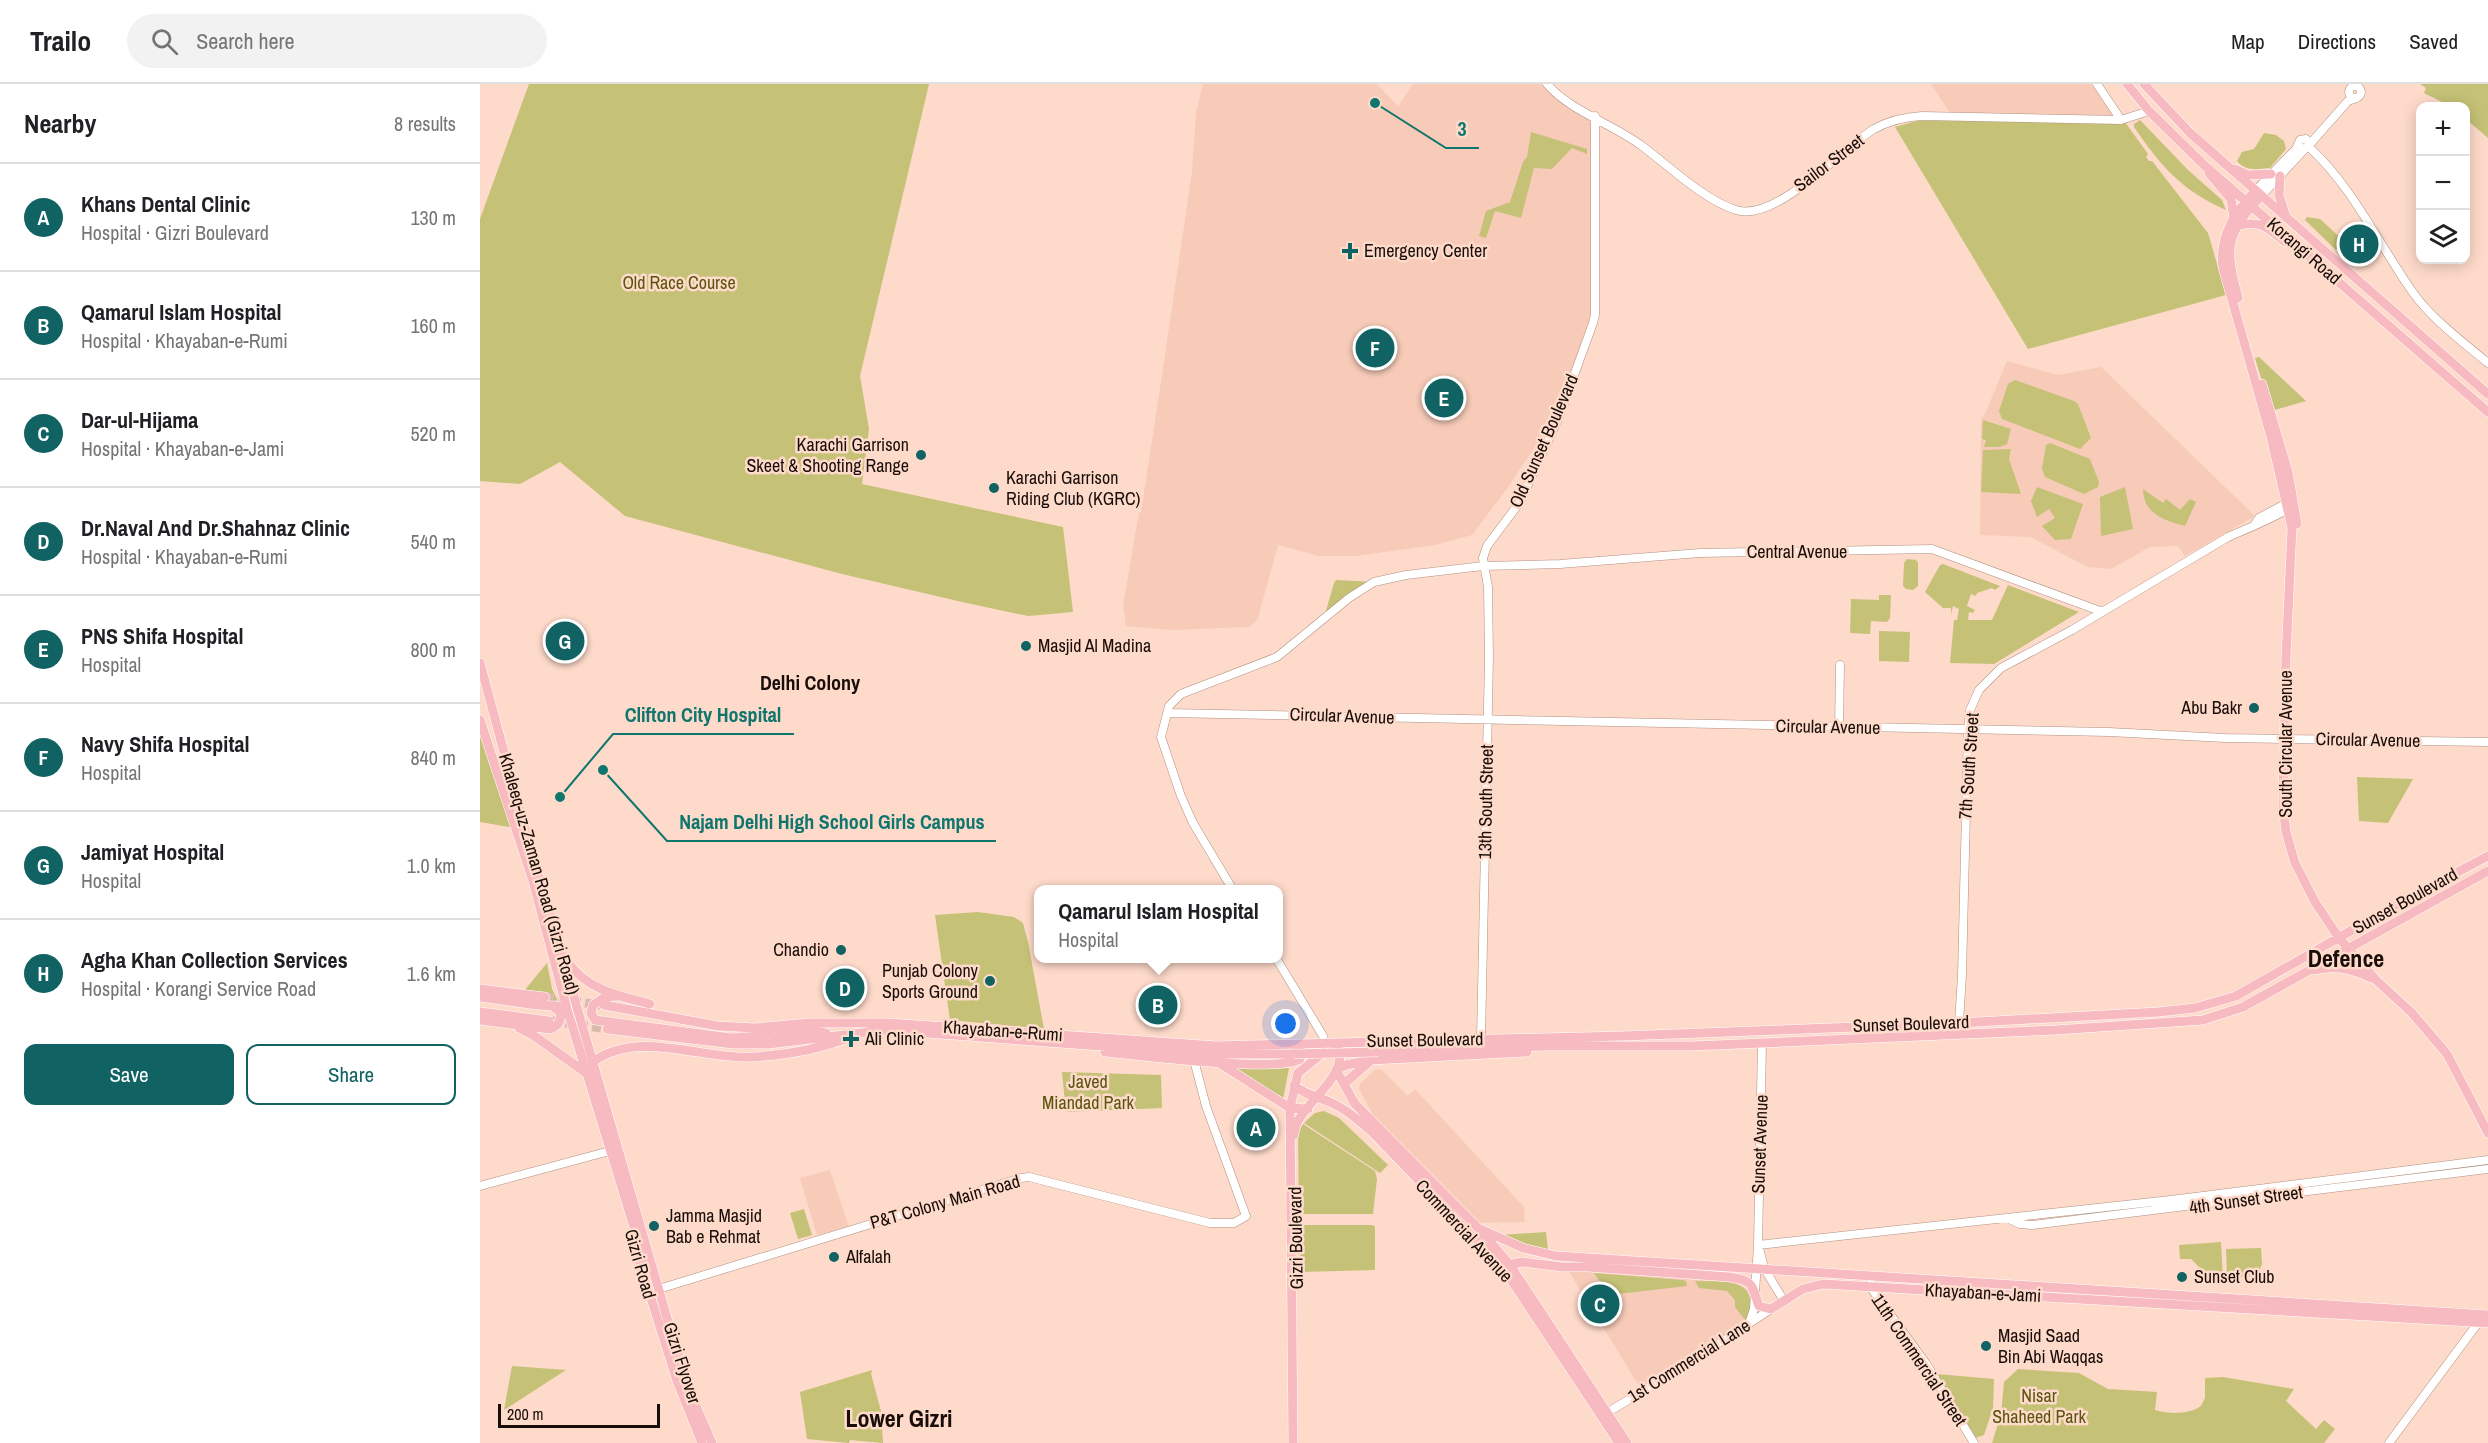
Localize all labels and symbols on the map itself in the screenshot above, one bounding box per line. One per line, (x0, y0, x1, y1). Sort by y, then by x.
callout: 3 (1446, 110, 1479, 148)
text: 3 (1457, 115, 1467, 142)
street label: Sailor Street (1788, 128, 1869, 197)
street label: Korangi Road (2262, 211, 2347, 290)
pin: H (2340, 222, 2378, 266)
place label: Emergency Center (1364, 238, 1487, 263)
marker: Emergency Center (1341, 242, 1359, 260)
park label: Old Race Course (622, 270, 736, 295)
pin: F (1356, 326, 1394, 370)
street label: Old Sunset Boulevard (1503, 370, 1584, 511)
pin: E (1424, 376, 1464, 420)
place label: Karachi Garrison Skeet & Shooting Range (747, 432, 909, 478)
marker: Karachi Garrison Skeet & Shooting Range (914, 448, 928, 462)
place label: Karachi Garrison Riding Club (KGRC) (1006, 465, 1141, 511)
marker: Karachi Garrison Riding Club (KGRC) (987, 481, 1001, 495)
street label: Central Avenue (1747, 539, 1847, 564)
pin: G (546, 618, 584, 664)
place label: Masjid Al Madina (1038, 633, 1151, 658)
marker: Masjid Al Madina (1019, 639, 1033, 653)
district label: Delhi Colony (760, 669, 861, 696)
street label: South Circular Avenue (2273, 670, 2298, 818)
place label: Abu Bakr (2180, 695, 2242, 720)
callout: Clifton City Hospital (613, 696, 794, 734)
text: Clifton City Hospital (625, 701, 781, 728)
street label: Circular Avenue (1289, 701, 1395, 730)
marker: Abu Bakr (2247, 701, 2261, 715)
street label: 7th South Street (1952, 712, 1985, 820)
street label: Circular Avenue (1775, 713, 1881, 740)
street label: Circular Avenue (2315, 726, 2421, 753)
street label: 13th South Street (1472, 744, 1499, 860)
street label: Khaleeq-uz-Zaman Road (Gizri Road) (493, 750, 586, 998)
callout: Najam Delhi High School Girls Campus (667, 803, 996, 841)
text: Najam Delhi High School Girls Campus (679, 808, 985, 835)
street label: Sunset Boulevard (2348, 861, 2462, 940)
place label: Chandio (773, 937, 829, 962)
district label: Defence (2308, 942, 2384, 974)
marker: Chandio (834, 943, 848, 957)
place label: Punjab Colony Sports Ground (882, 958, 979, 1004)
pin: D (826, 966, 865, 1010)
marker: Punjab Colony Sports Ground (983, 974, 997, 988)
pin: B (1138, 982, 1178, 1028)
your location (1271, 1009, 1300, 1038)
street label: Sunset Boulevard (1852, 1009, 1970, 1038)
street label: Khayaban-e-Rumi (942, 1014, 1064, 1047)
place label: Ali Clinic (864, 1026, 924, 1051)
street label: Sunset Boulevard (1367, 1026, 1483, 1053)
marker: Ali Clinic (842, 1030, 860, 1048)
park label: Javed Miandad Park (1042, 1069, 1135, 1115)
street label: Sunset Avenue (1745, 1094, 1774, 1194)
pin: A (1236, 1106, 1276, 1150)
street label: P&T Colony Main Road (867, 1168, 1023, 1235)
street label: Commercial Avenue (1410, 1174, 1519, 1288)
street label: 4th Sunset Street (2188, 1179, 2304, 1220)
street label: Gizri Boulevard (1282, 1187, 1309, 1289)
place label: Jamma Masjid Bab e Rehmat (666, 1203, 762, 1249)
marker: Jamma Masjid Bab e Rehmat (647, 1219, 661, 1233)
street label: Gizri Road (619, 1226, 662, 1302)
place label: Alfalah (845, 1244, 891, 1269)
marker: Alfalah (827, 1250, 841, 1264)
place label: Sunset Club (2194, 1264, 2274, 1289)
marker: Sunset Club (2175, 1270, 2189, 1284)
street label: Khayaban-e-Jami (1924, 1277, 2042, 1308)
pin: C (1580, 1282, 1620, 1326)
street label: 11th Commercial Street (1866, 1289, 1973, 1431)
street label: 1st Commercial Lane (1623, 1313, 1755, 1408)
street label: Gizri Flyover (658, 1319, 707, 1407)
place label: Masjid Saad Bin Abi Waqqas (1998, 1323, 2103, 1369)
marker: Masjid Saad Bin Abi Waqqas (1979, 1339, 1993, 1353)
park label: Nisar Shaheed Park (1992, 1383, 2086, 1429)
scale bar (498, 1401, 660, 1428)
district label: Lower Gizri (845, 1402, 953, 1434)

